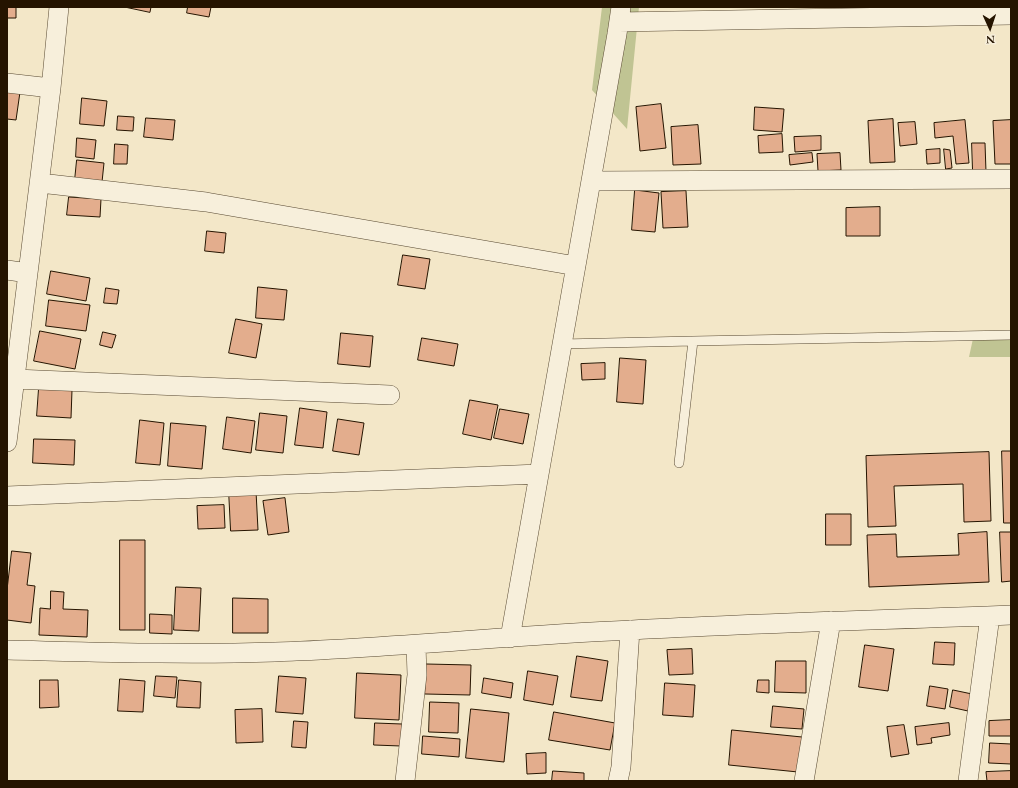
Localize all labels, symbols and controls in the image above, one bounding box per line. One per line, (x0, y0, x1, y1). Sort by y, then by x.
north arrow (970, 8, 1010, 48)
text: N (986, 33, 995, 47)

